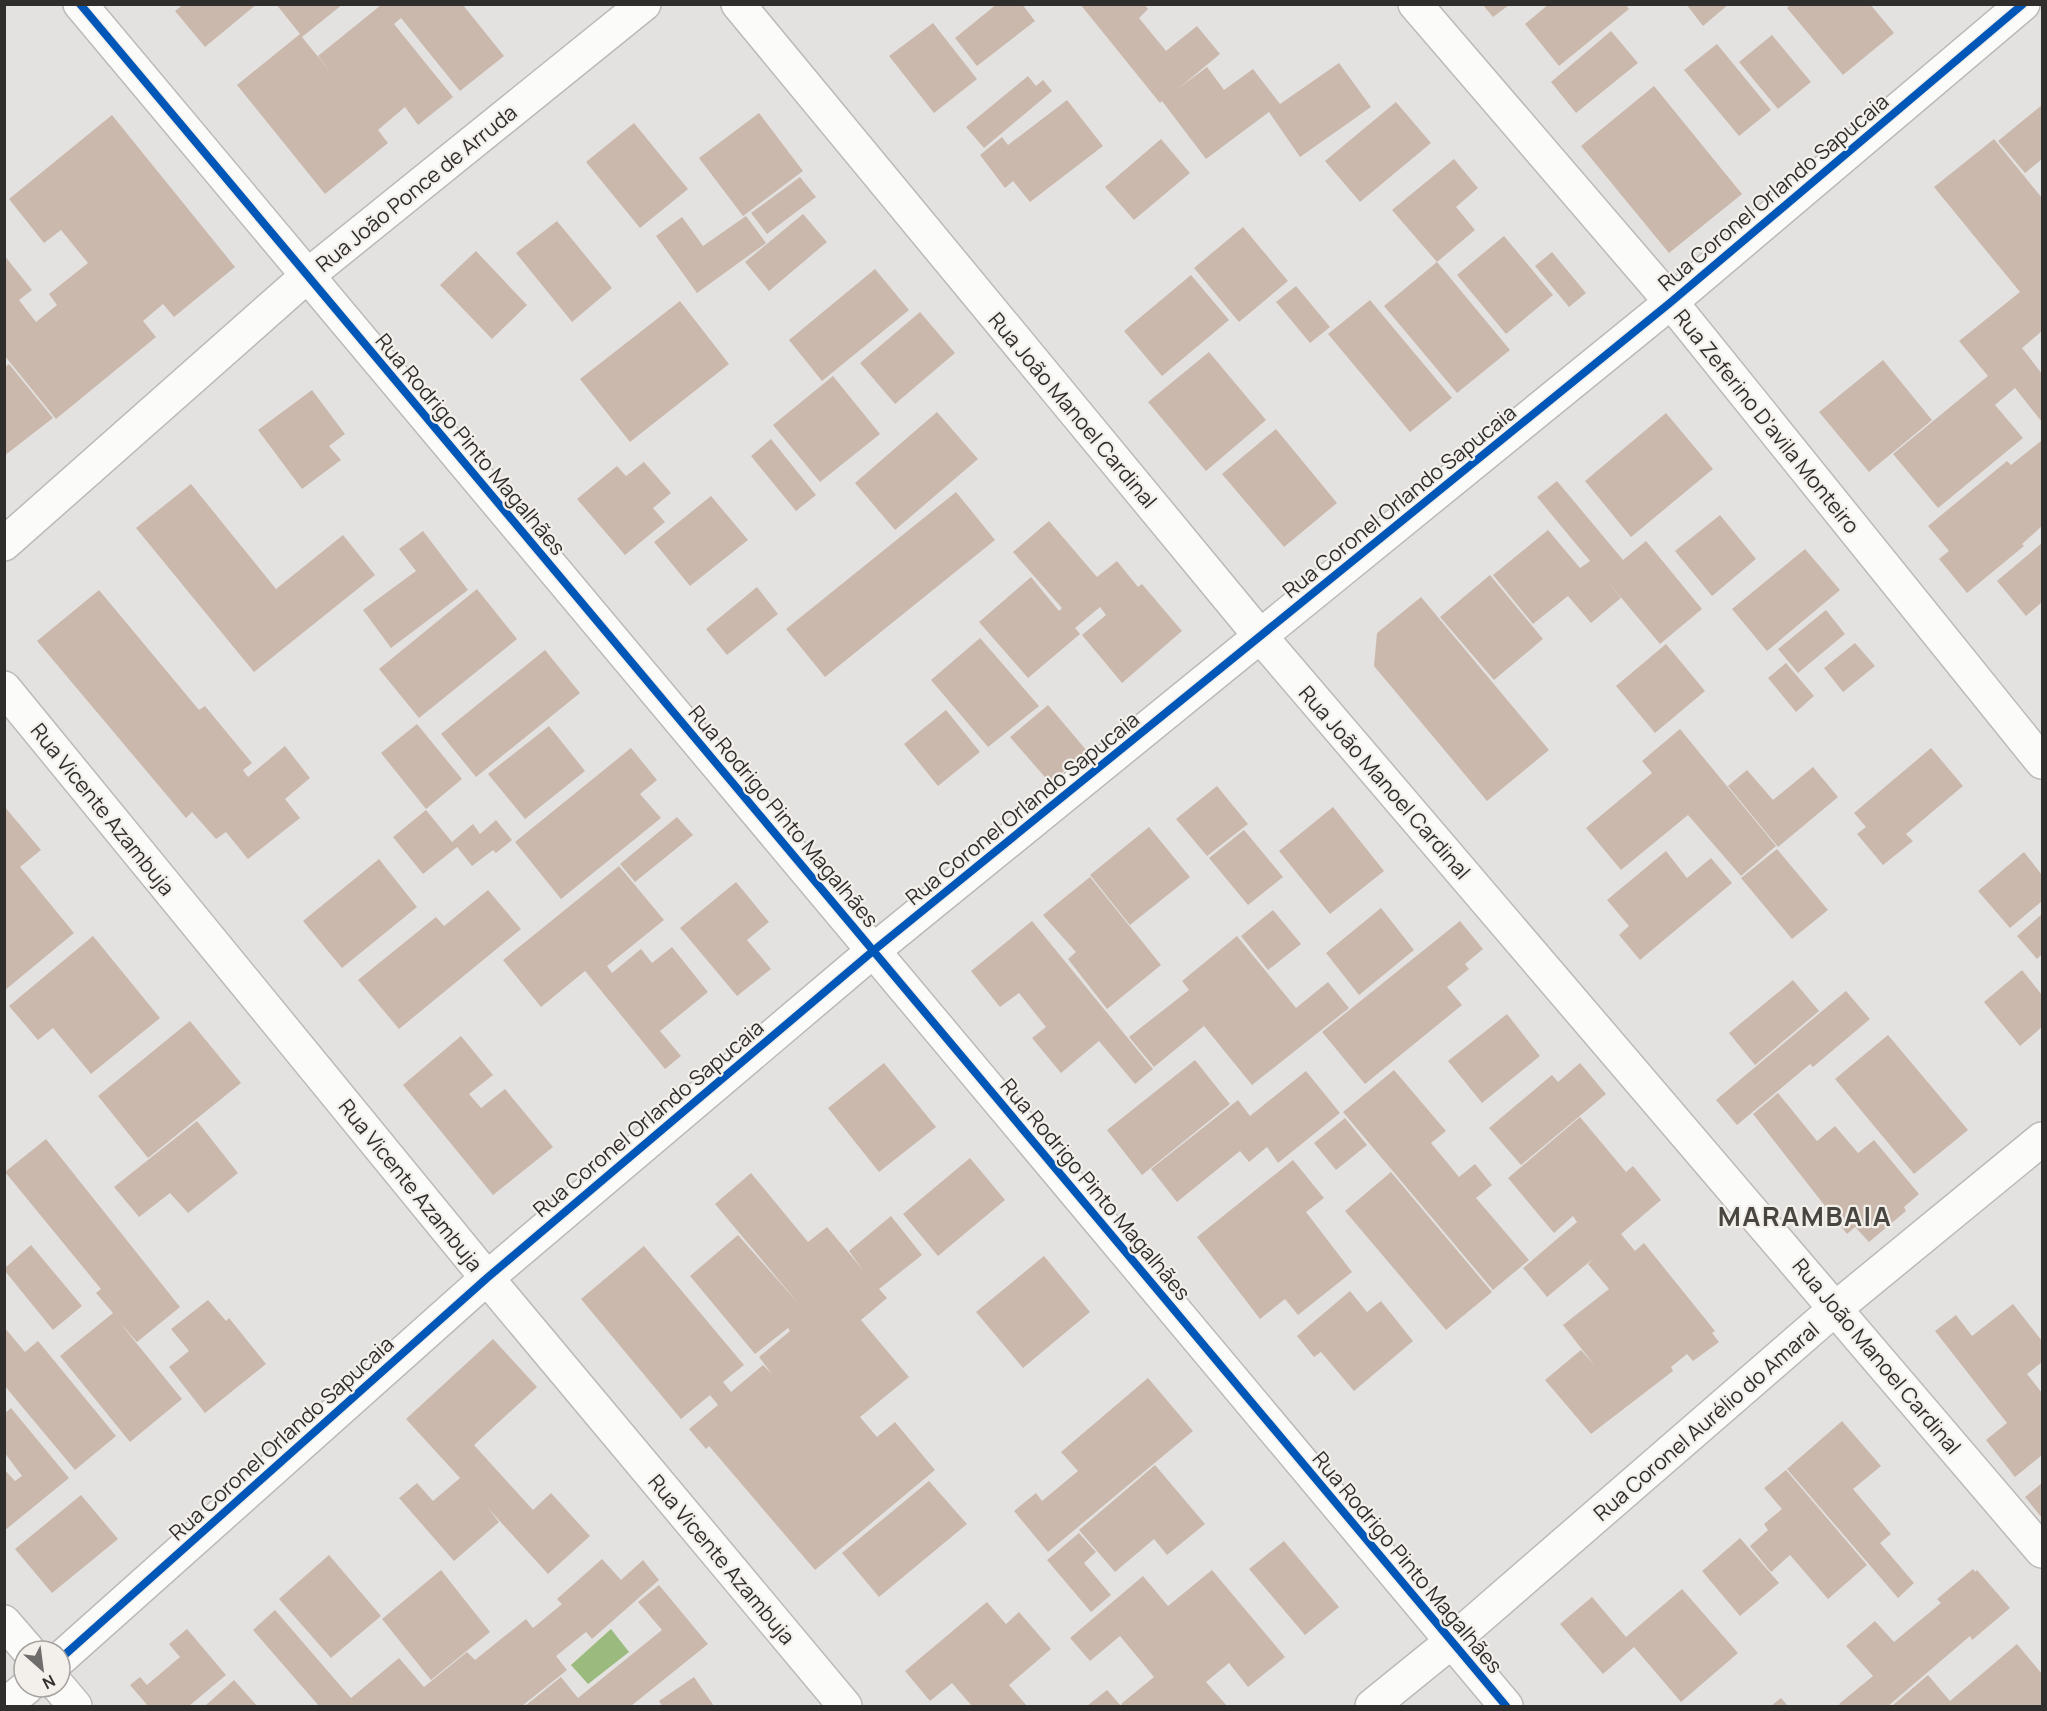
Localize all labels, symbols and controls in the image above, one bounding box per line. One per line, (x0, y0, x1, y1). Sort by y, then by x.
street label: Rua Coronel Orlando Sapucaia (1652, 87, 1894, 297)
street label: Rua João Ponce de Arruda (310, 98, 522, 278)
street label: Rua Zeferino D'avila Monteiro (1668, 303, 1866, 539)
street label: Rua João Manoel Cardinal (983, 306, 1163, 514)
street label: Rua Rodrigo Pinto Magalhães (370, 327, 572, 561)
street label: Rua Coronel Orlando Sapucaia (1276, 398, 1522, 604)
street label: Rua João Manoel Cardinal (1293, 679, 1477, 885)
street label: Rua Rodrigo Pinto Magalhães (683, 699, 885, 933)
street label: Rua Coronel Orlando Sapucaia (899, 705, 1145, 911)
street label: Rua Vicente Azambuja (25, 717, 181, 901)
street label: Rua Coronel Orlando Sapucaia (527, 1013, 769, 1223)
street label: Rua Rodrigo Pinto Magalhães (995, 1072, 1197, 1306)
street label: Rua Vicente Azambuja (333, 1093, 489, 1277)
district label: MARAMBAIA (1718, 1197, 1892, 1234)
street label: Rua João Manoel Cardinal (1787, 1252, 1967, 1460)
street label: Rua Coronel Aurélio do Amaral (1587, 1315, 1825, 1527)
street label: Rua Coronel Orlando Sapucaia (163, 1330, 399, 1546)
street label: Rua Rodrigo Pinto Magalhães (1307, 1445, 1509, 1679)
street label: Rua Vicente Azambuja (642, 1468, 802, 1650)
north arrow (12, 1639, 72, 1699)
text: N (39, 1670, 59, 1695)

